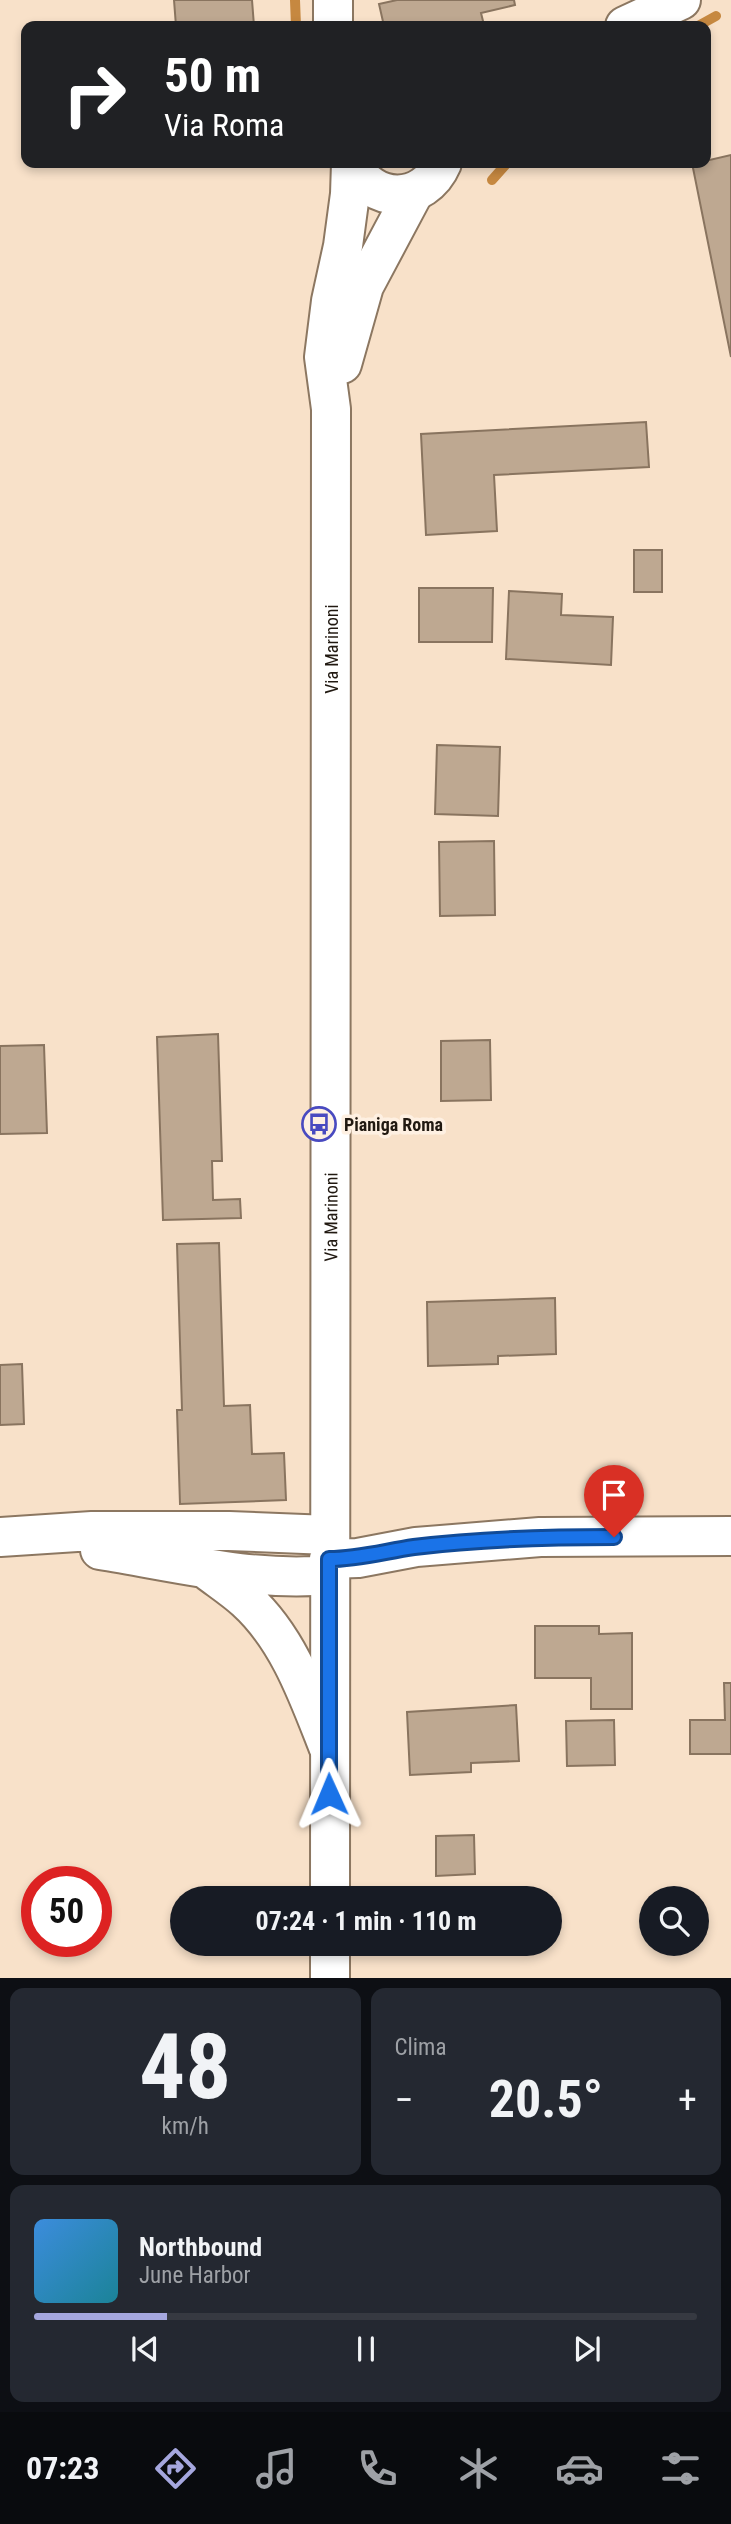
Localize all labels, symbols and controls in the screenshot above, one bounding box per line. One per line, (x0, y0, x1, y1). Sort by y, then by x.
text: 50 m (164, 47, 261, 104)
icon: right (49, 49, 140, 140)
text: Via Roma (164, 106, 284, 144)
street label: Via Marinoni (321, 604, 342, 694)
bus stop icon: Pianiga Roma (300, 1105, 338, 1143)
place label: Pianiga Roma (344, 1114, 443, 1135)
street label: Via Marinoni (320, 1172, 341, 1262)
pin (584, 1465, 644, 1537)
icon: arrive (595, 1476, 633, 1514)
position arrow (292, 1757, 366, 1831)
speed limit sign: 50 (21, 1866, 112, 1957)
map controls (639, 1886, 709, 1956)
button: search (639, 1886, 709, 1956)
text: 07:24 · 1 min · 110 m (256, 1906, 476, 1936)
text: 48 (139, 2014, 231, 2120)
text: Clima (395, 2034, 446, 2061)
text: 20.5° (489, 2069, 603, 2130)
text: − (395, 2078, 414, 2122)
text: + (678, 2078, 697, 2122)
text: km/h (162, 2113, 209, 2140)
text: Northbound (139, 2232, 262, 2262)
text: June Harbor (139, 2262, 251, 2289)
icon: previous (126, 2330, 164, 2368)
icon: pause (347, 2330, 385, 2368)
icon: next (568, 2330, 606, 2368)
icon: directions (151, 2444, 200, 2493)
icon: music (252, 2444, 301, 2493)
icon: phone (353, 2444, 402, 2493)
icon: climate (454, 2444, 503, 2493)
icon: car (555, 2444, 604, 2493)
icon: filters (656, 2444, 705, 2493)
text: 07:23 (26, 2449, 99, 2487)

